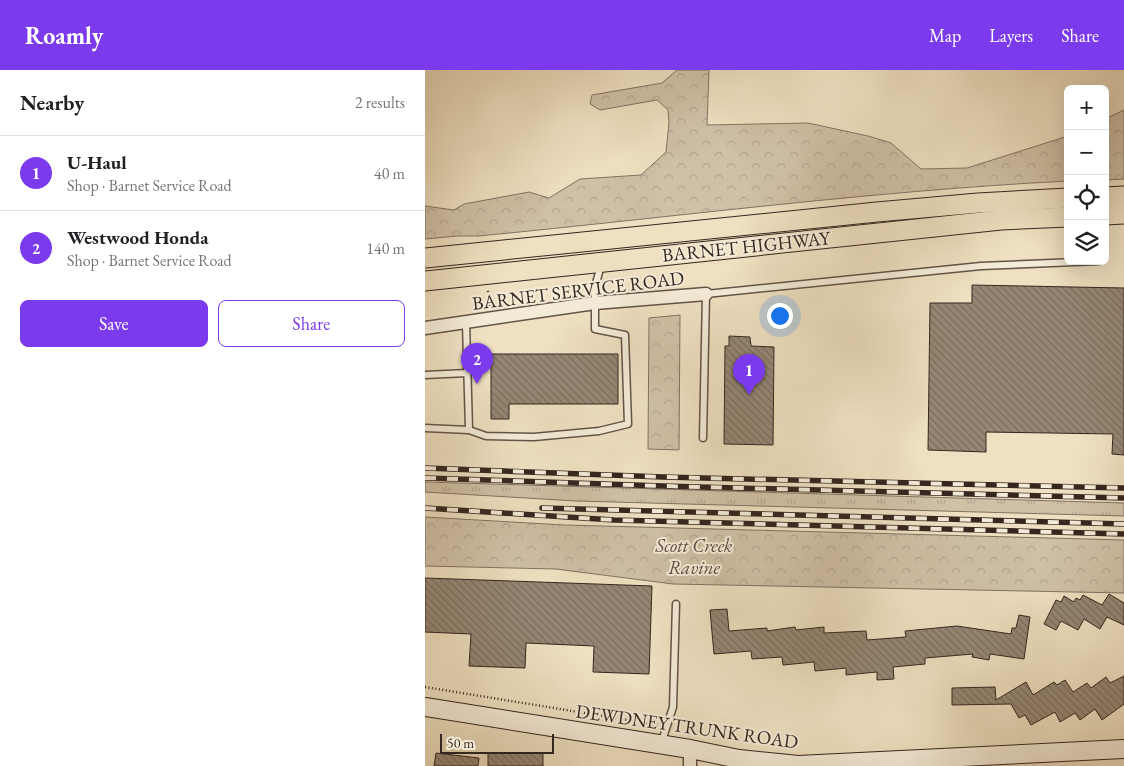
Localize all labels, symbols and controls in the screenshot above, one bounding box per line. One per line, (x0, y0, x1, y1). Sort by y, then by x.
text: Roamly (25, 20, 103, 51)
text: Map (929, 24, 961, 47)
text: Layers (989, 24, 1033, 47)
text: Share (1061, 24, 1099, 47)
map controls (1064, 85, 1109, 265)
button: + (1064, 85, 1109, 130)
text: Nearby (20, 89, 84, 116)
text: 2 results (355, 92, 405, 113)
button: − (1064, 130, 1109, 175)
text: U-Haul (67, 150, 127, 175)
text: 1 (32, 163, 40, 184)
text: 40 m (374, 163, 405, 184)
text: Shop · Barnet Service Road (67, 175, 232, 196)
button: locate (1064, 175, 1109, 220)
button: layers (1064, 220, 1109, 265)
text: Westwood Honda (67, 225, 209, 250)
street label: BARNET HIGHWAY (661, 225, 832, 268)
text: 2 (32, 238, 40, 259)
text: 140 m (366, 238, 405, 259)
text: Shop · Barnet Service Road (67, 250, 232, 271)
street label: BARNET SERVICE ROAD (471, 265, 685, 316)
button: Save (20, 300, 208, 347)
button: Share (218, 300, 405, 347)
your location (767, 303, 793, 329)
pin: 2 (461, 343, 493, 384)
pin: 1 (733, 354, 765, 395)
park label: Scott Creek Ravine (655, 533, 733, 580)
street label: DEWDNEY TRUNK ROAD (574, 699, 800, 754)
scale bar (440, 731, 554, 754)
text: 50 m (447, 734, 474, 752)

